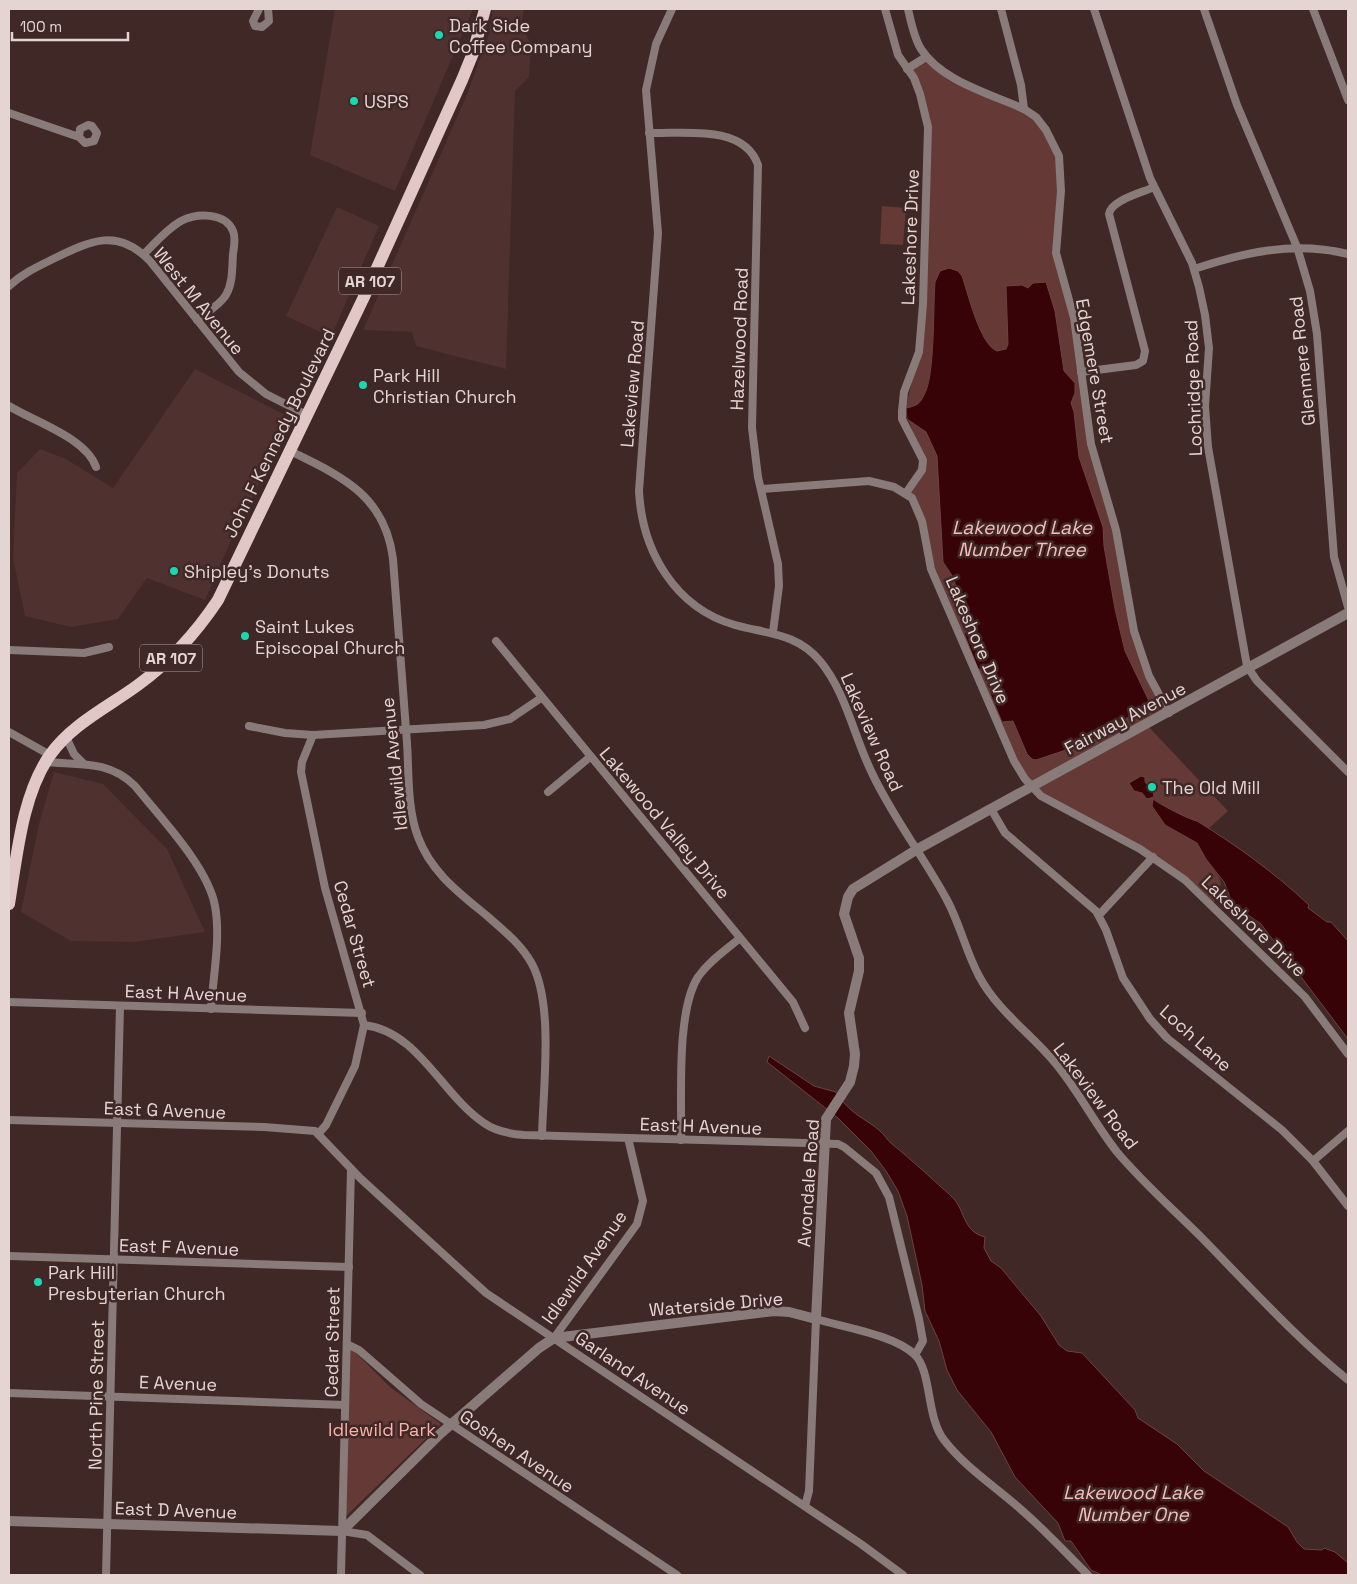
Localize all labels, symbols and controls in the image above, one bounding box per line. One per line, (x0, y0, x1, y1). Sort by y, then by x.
scale bar (12, 10, 129, 42)
place label: Dark Side Coffee Company (449, 14, 593, 58)
text: 100 m (20, 17, 62, 36)
marker: Dark Side Coffee Company (433, 29, 445, 41)
place label: USPS (364, 90, 409, 113)
marker: USPS (348, 95, 360, 107)
street label: Lakeshore Drive (896, 168, 924, 306)
street label: West M Avenue (149, 243, 249, 359)
street label: Hazelwood Road (725, 267, 753, 411)
road number: AR 107 (339, 268, 401, 294)
street label: Glenmere Road (1284, 295, 1320, 427)
street label: Edgemere Street (1071, 297, 1119, 445)
street label: Lakeview Road (615, 319, 649, 449)
street label: Lochridge Road (1179, 319, 1207, 457)
street label: John F Kennedy Boulevard (218, 325, 340, 541)
place label: Park Hill Christian Church (373, 364, 517, 408)
marker: Park Hill Christian Church (357, 379, 369, 391)
water label: Lakewood Lake Number Three (952, 515, 1093, 562)
place label: Shipley's Donuts (184, 560, 329, 583)
marker: Shipley's Donuts (168, 565, 180, 577)
street label: Lakeshore Drive (941, 573, 1015, 707)
place label: Saint Lukes Episcopal Church (255, 615, 405, 659)
marker: Saint Lukes Episcopal Church (239, 630, 251, 642)
road number: AR 107 (140, 644, 202, 671)
street label: Lakeview Road (836, 669, 908, 795)
street label: Fairway Avenue (1060, 676, 1190, 760)
street label: Idlewild Avenue (376, 696, 412, 832)
street label: Lakewood Valley Drive (595, 742, 735, 904)
place label: The Old Mill (1162, 776, 1260, 799)
marker: The Old Mill (1146, 781, 1158, 793)
street label: Lakeshore Drive (1197, 870, 1311, 982)
street label: Cedar Street (329, 878, 381, 990)
street label: East H Avenue (124, 979, 248, 1007)
street label: Loch Lane (1155, 1000, 1237, 1076)
street label: Lakeview Road (1048, 1038, 1144, 1154)
street label: East G Avenue (103, 1096, 227, 1124)
street label: East H Avenue (639, 1112, 763, 1140)
street label: Avondale Road (792, 1118, 824, 1248)
street label: Idlewild Avenue (536, 1206, 632, 1328)
street label: East F Avenue (118, 1233, 240, 1261)
place label: Park Hill Presbyterian Church (48, 1261, 226, 1305)
marker: Park Hill Presbyterian Church (32, 1276, 44, 1288)
street label: Cedar Street (320, 1287, 344, 1397)
street label: Waterside Drive (648, 1287, 784, 1321)
street label: North Pine Street (83, 1320, 109, 1470)
street label: Garland Avenue (571, 1326, 695, 1420)
street label: E Avenue (139, 1370, 217, 1396)
street label: Goshen Avenue (455, 1404, 579, 1498)
park label: Idlewild Park (328, 1418, 436, 1441)
water label: Lakewood Lake Number One (1063, 1480, 1204, 1527)
street label: East D Avenue (114, 1496, 238, 1524)

